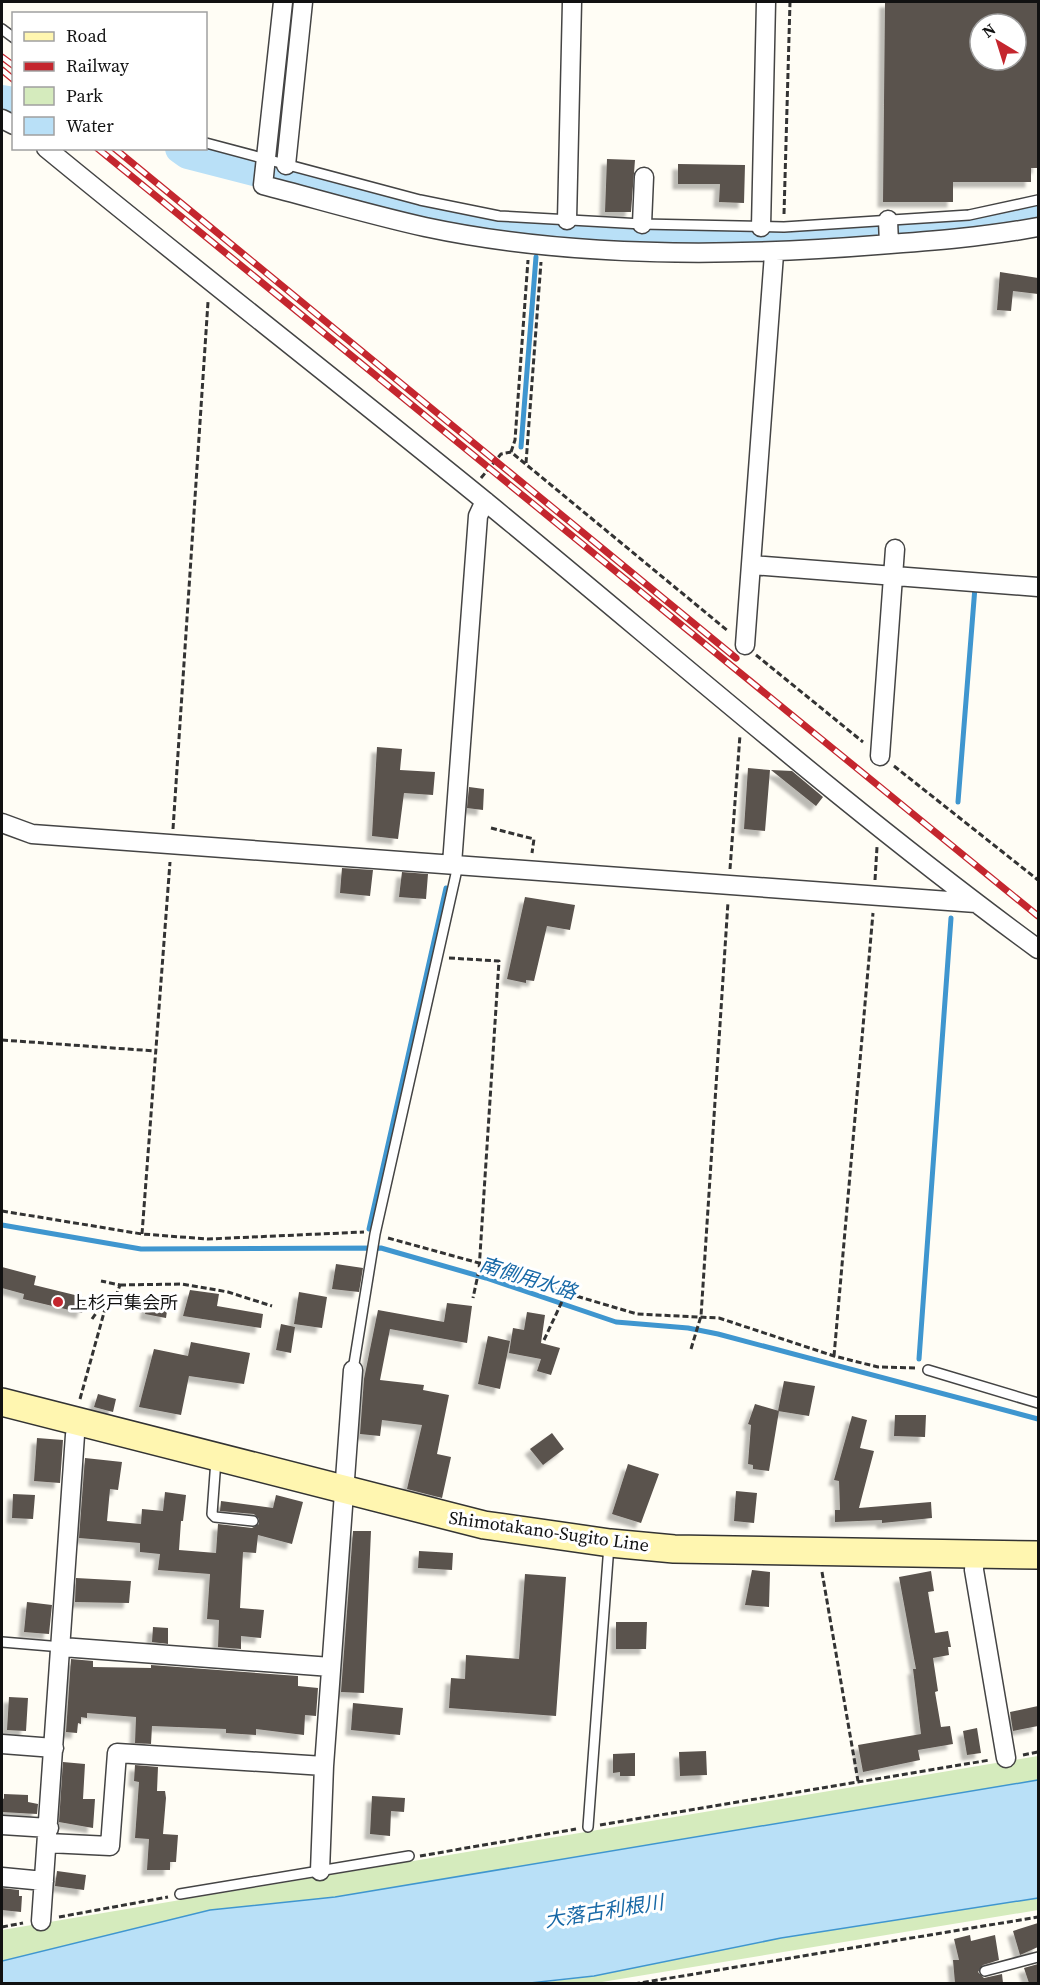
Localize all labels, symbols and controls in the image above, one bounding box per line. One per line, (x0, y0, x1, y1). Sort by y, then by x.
legend (12, 12, 207, 150)
north arrow (968, 12, 1028, 72)
text: N (977, 18, 1000, 42)
text: Road (66, 23, 107, 48)
text: Railway (66, 53, 130, 78)
text: Park (66, 83, 103, 108)
text: Water (66, 113, 114, 138)
water label: 南側用水路 (476, 1250, 582, 1307)
place label: 上杉戸集会所 (70, 1290, 178, 1315)
marker: 上杉戸集会所 (51, 1295, 65, 1309)
street label: Shimotakano-Sugito Line (447, 1505, 651, 1557)
water label: 大落古利根川 (543, 1887, 667, 1934)

